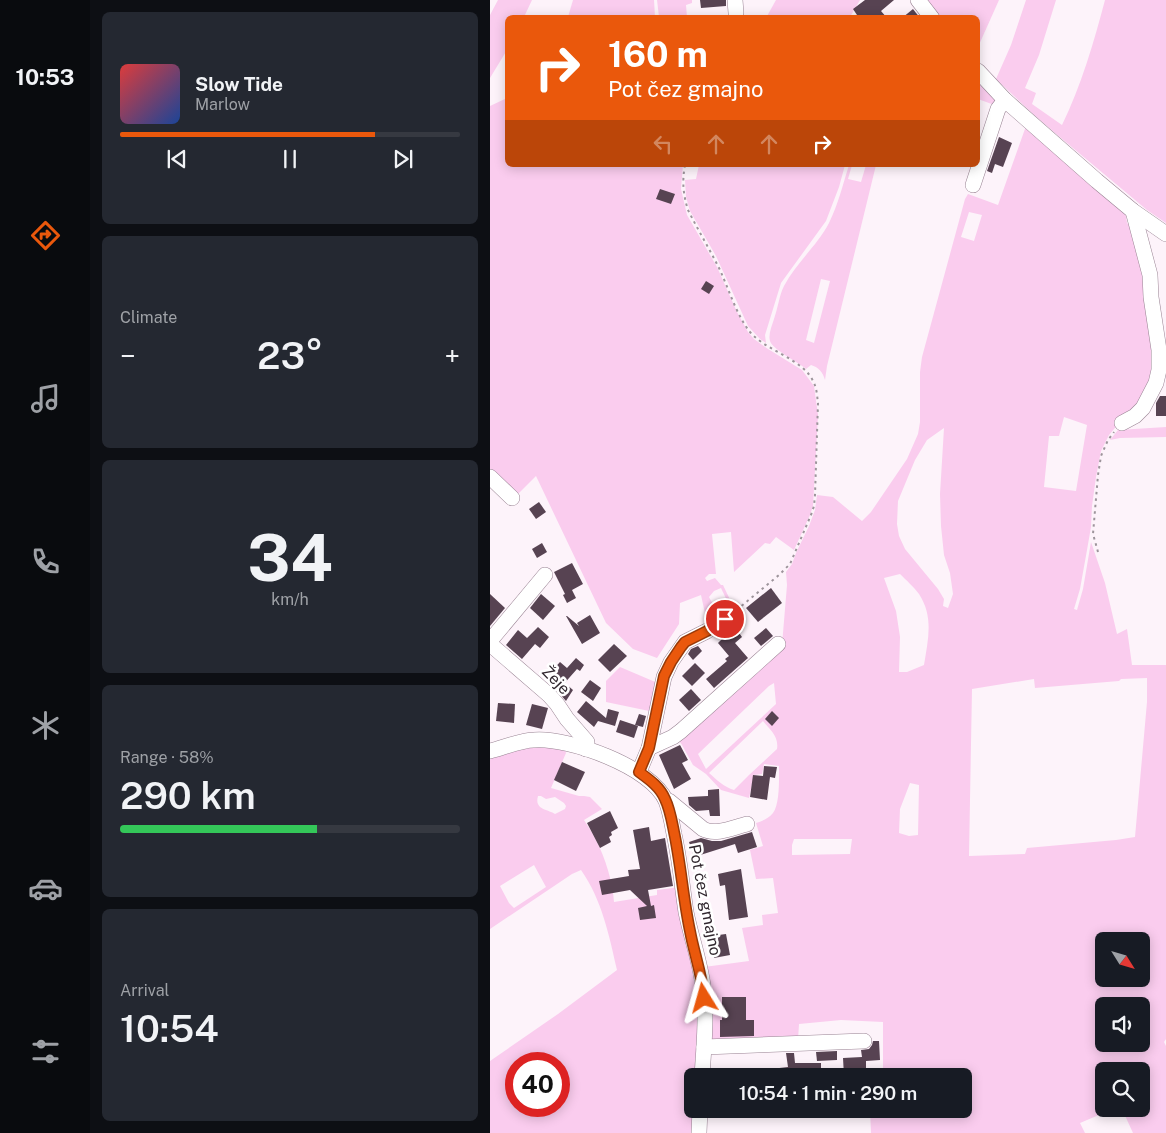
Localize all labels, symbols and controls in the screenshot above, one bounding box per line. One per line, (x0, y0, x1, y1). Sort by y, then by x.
text: 160 m (608, 34, 708, 75)
icon: right (525, 35, 590, 100)
text: 10:53 (15, 64, 75, 90)
text: Slow Tide (195, 73, 283, 95)
text: Pot čez gmajno (608, 76, 763, 102)
text: Marlow (195, 95, 250, 114)
icon: left (649, 130, 677, 158)
icon: ahead (702, 130, 730, 158)
icon: ahead (755, 130, 783, 158)
icon: right (808, 130, 836, 158)
icon: previous (163, 145, 191, 173)
icon: pause (276, 145, 304, 173)
icon: next (389, 145, 417, 173)
icon: directions (28, 218, 63, 253)
text: Climate (120, 308, 177, 327)
text: 23° (257, 333, 323, 378)
text: − (120, 339, 136, 372)
text: + (444, 339, 460, 372)
icon: music (28, 381, 63, 416)
text: 34 (247, 519, 333, 596)
icon: phone (28, 544, 63, 579)
text: km/h (271, 590, 309, 609)
pin (704, 598, 746, 640)
icon: arrive (711, 605, 739, 633)
street label: Žeje (538, 661, 575, 698)
icon: climate (28, 708, 63, 743)
text: Range · 58% (120, 748, 214, 767)
text: 290 km (120, 773, 256, 818)
street label: Pot čez gmajno (685, 843, 725, 957)
icon: car (28, 871, 63, 906)
north arrow (1095, 932, 1150, 988)
map controls (1095, 932, 1150, 1117)
position arrow (677, 971, 729, 1023)
text: Arrival (120, 981, 169, 1000)
button: sound (1095, 997, 1150, 1052)
text: 10:54 (120, 1006, 219, 1051)
icon: filters (28, 1034, 63, 1069)
speed limit sign: 40 (505, 1052, 570, 1117)
button: search (1095, 1062, 1150, 1117)
text: 10:54 · 1 min · 290 m (739, 1082, 917, 1104)

